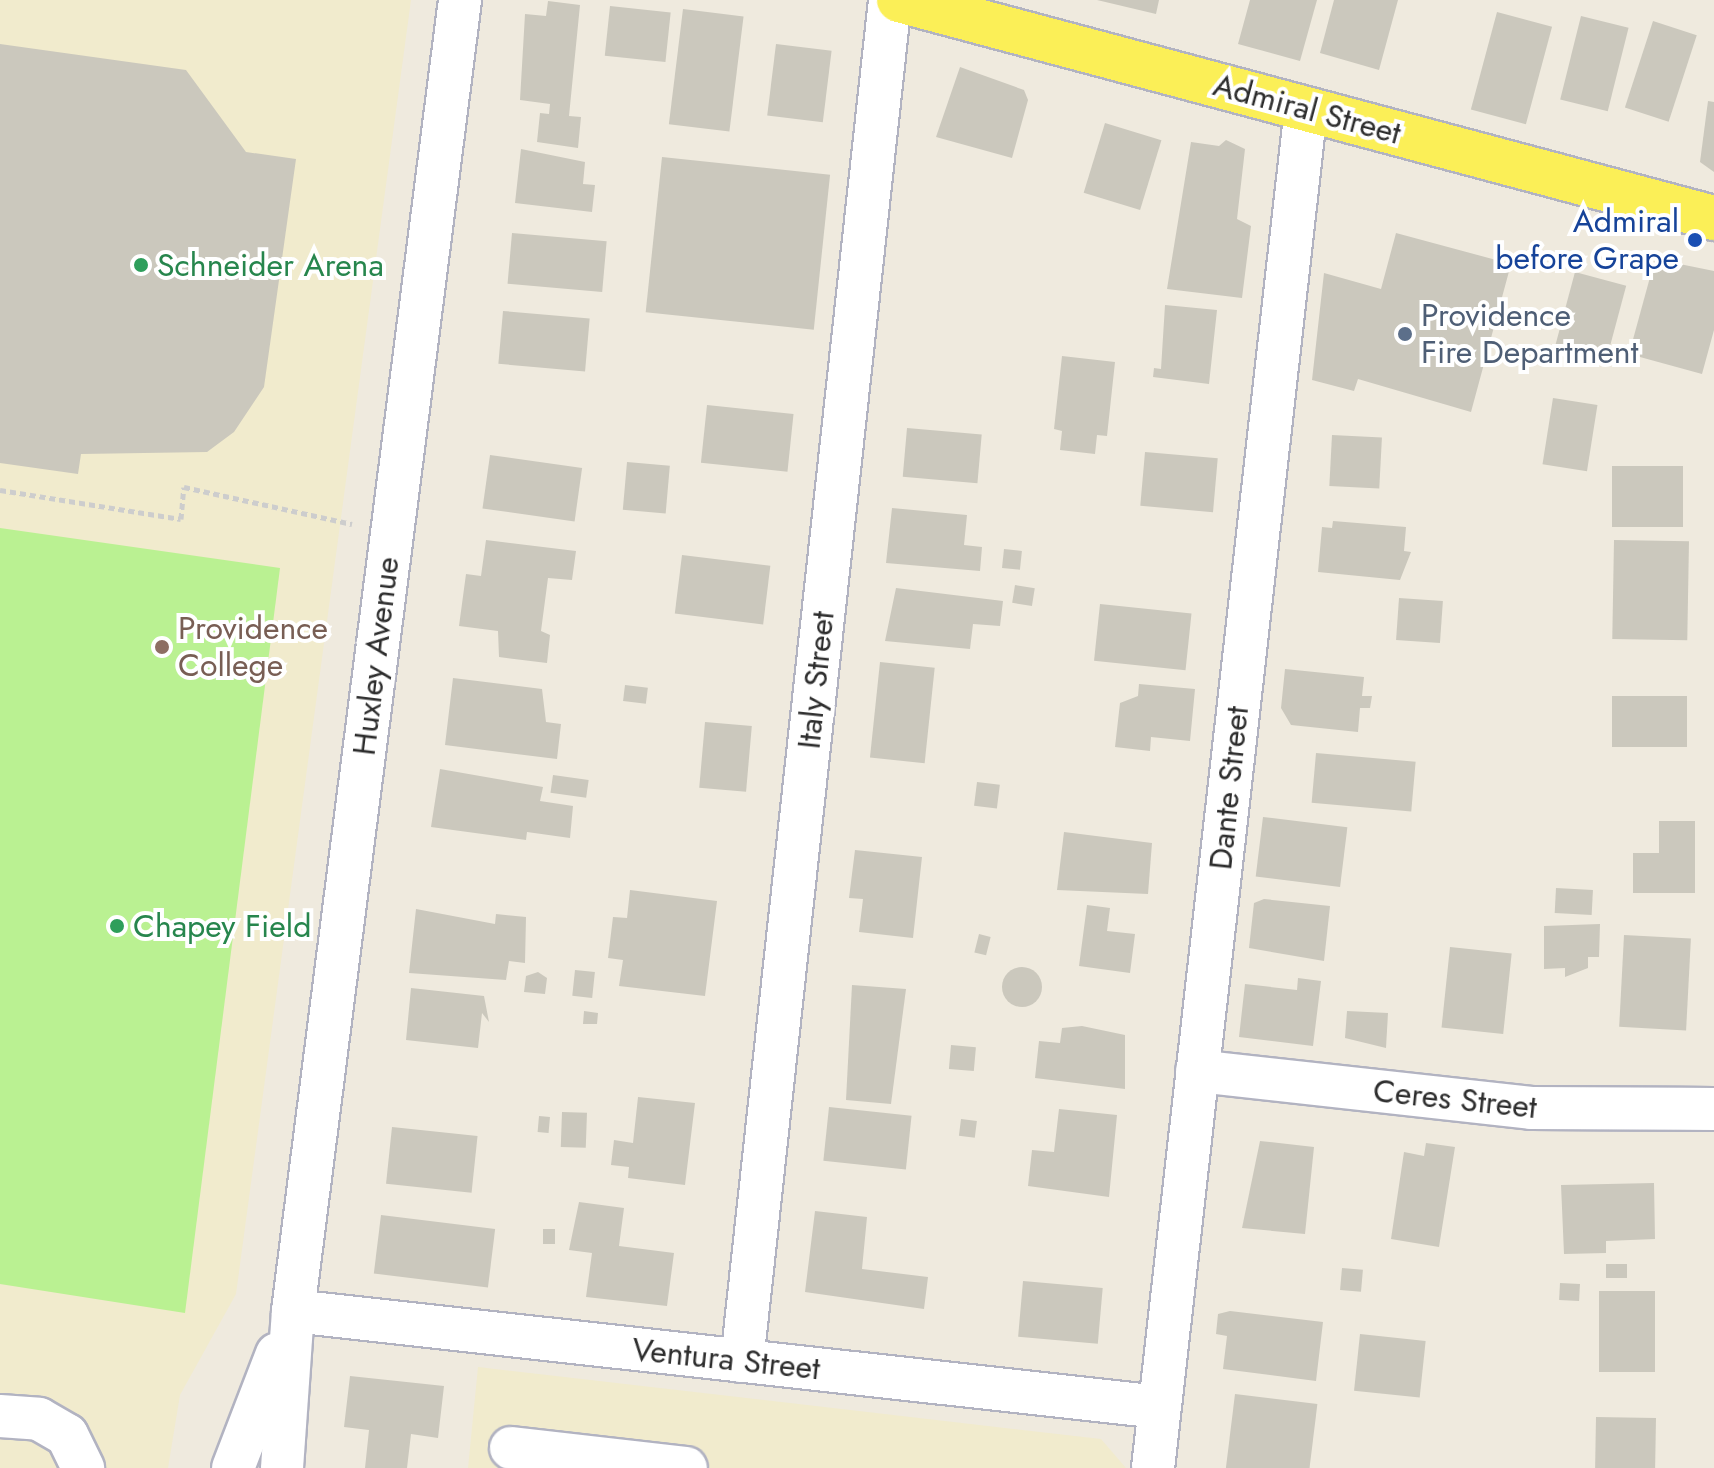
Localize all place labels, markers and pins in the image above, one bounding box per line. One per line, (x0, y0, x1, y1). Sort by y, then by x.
place label: Admiral before Grape (1495, 203, 1679, 278)
marker: Admiral before Grape (1686, 231, 1704, 249)
place label: Schneider Arena (157, 246, 384, 284)
marker: Schneider Arena (132, 256, 150, 274)
place label: Providence Fire Department (1421, 297, 1638, 372)
marker: Providence Fire Department (1396, 325, 1414, 343)
place label: Providence College (178, 610, 328, 685)
marker: Providence College (153, 638, 171, 656)
place label: Chapey Field (133, 907, 311, 945)
marker: Chapey Field (108, 917, 126, 935)

